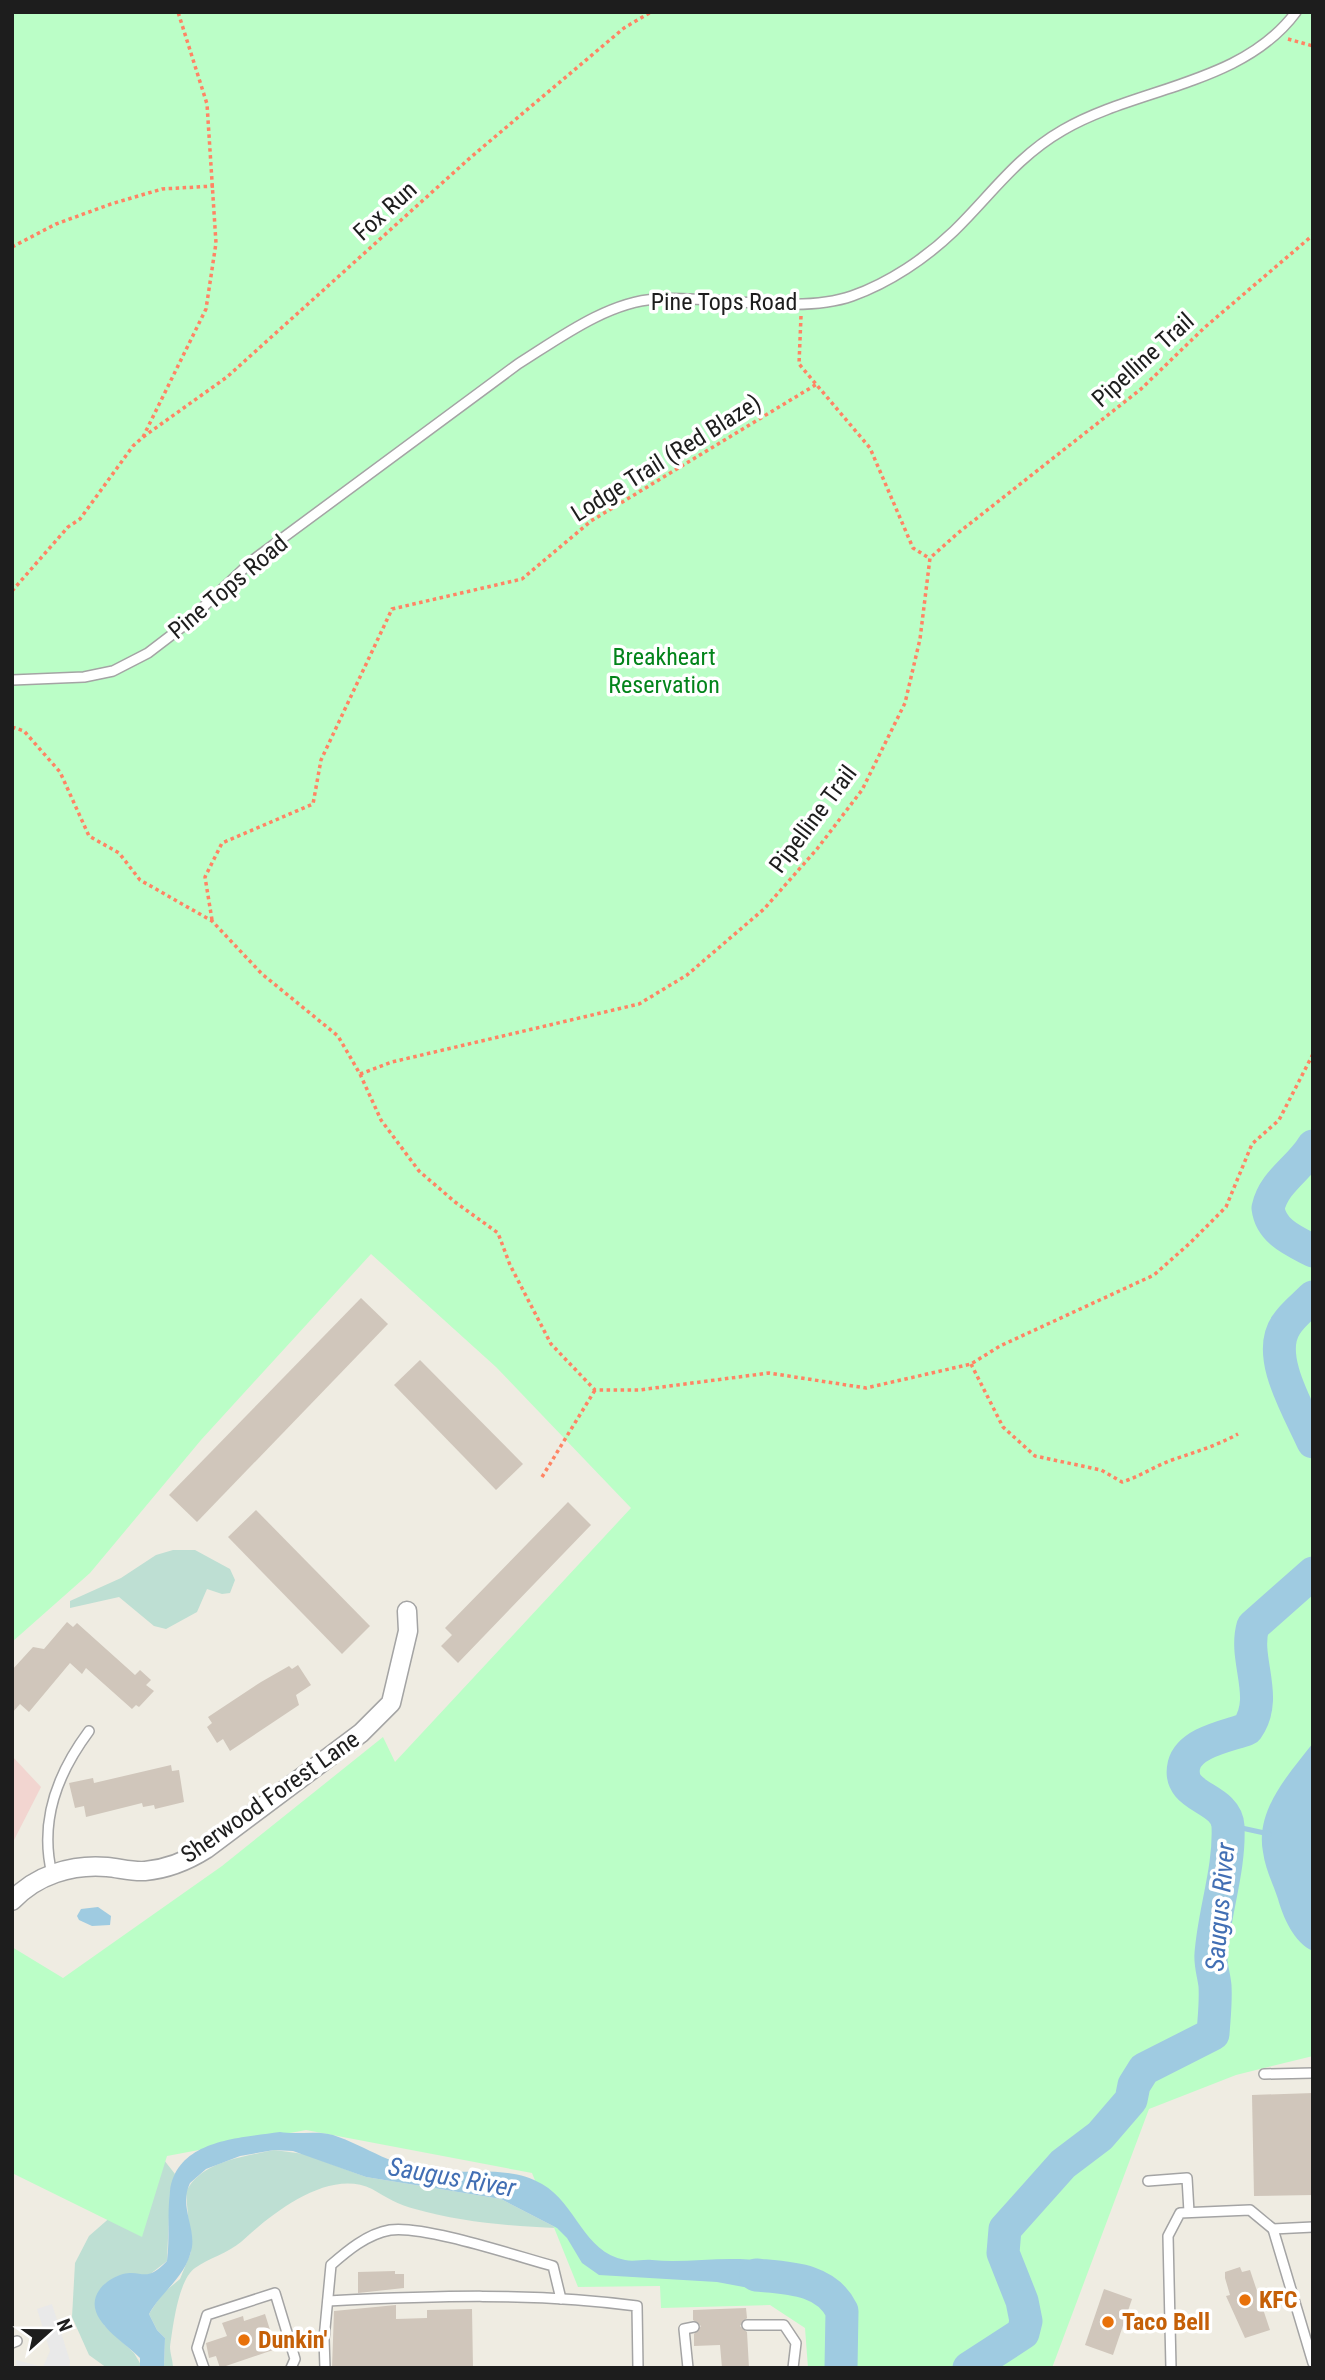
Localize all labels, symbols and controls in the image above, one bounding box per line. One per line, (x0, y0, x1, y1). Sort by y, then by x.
street label: Fox Run (348, 175, 422, 247)
street label: Pine Tops Road (651, 288, 797, 316)
street label: Pipelline Trail (1086, 307, 1200, 413)
street label: Lodge Trail (Red Blaze) (566, 388, 766, 528)
street label: Pine Tops Road (163, 529, 293, 645)
park label: Breakheart Reservation (608, 643, 720, 699)
street label: Pipelline Trail (764, 760, 862, 878)
street label: Sherwood Forest Lane (176, 1725, 364, 1869)
water label: Saugus River (1199, 1840, 1241, 1972)
water label: Saugus River (386, 2151, 519, 2203)
place label: KFC (1259, 2286, 1297, 2314)
marker: KFC (1237, 2292, 1253, 2308)
north arrow (14, 2296, 84, 2366)
place label: Taco Bell (1122, 2308, 1210, 2336)
marker: Taco Bell (1100, 2314, 1116, 2330)
text: N (52, 2316, 77, 2335)
place label: Dunkin' (258, 2326, 328, 2354)
marker: Dunkin' (236, 2332, 252, 2348)

